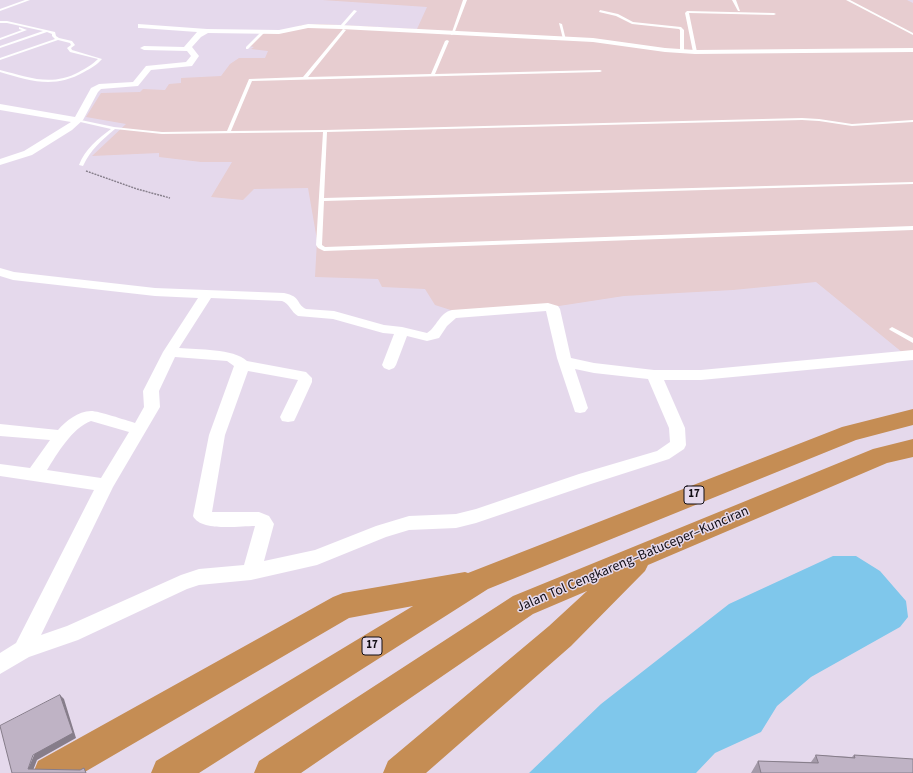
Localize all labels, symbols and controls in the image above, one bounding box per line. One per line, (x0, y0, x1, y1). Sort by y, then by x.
road number: 17 (684, 486, 704, 504)
street label: Jalan Tol Cengkareng–Batuceper–Kunciran (514, 503, 752, 617)
road number: 17 (362, 637, 382, 655)

